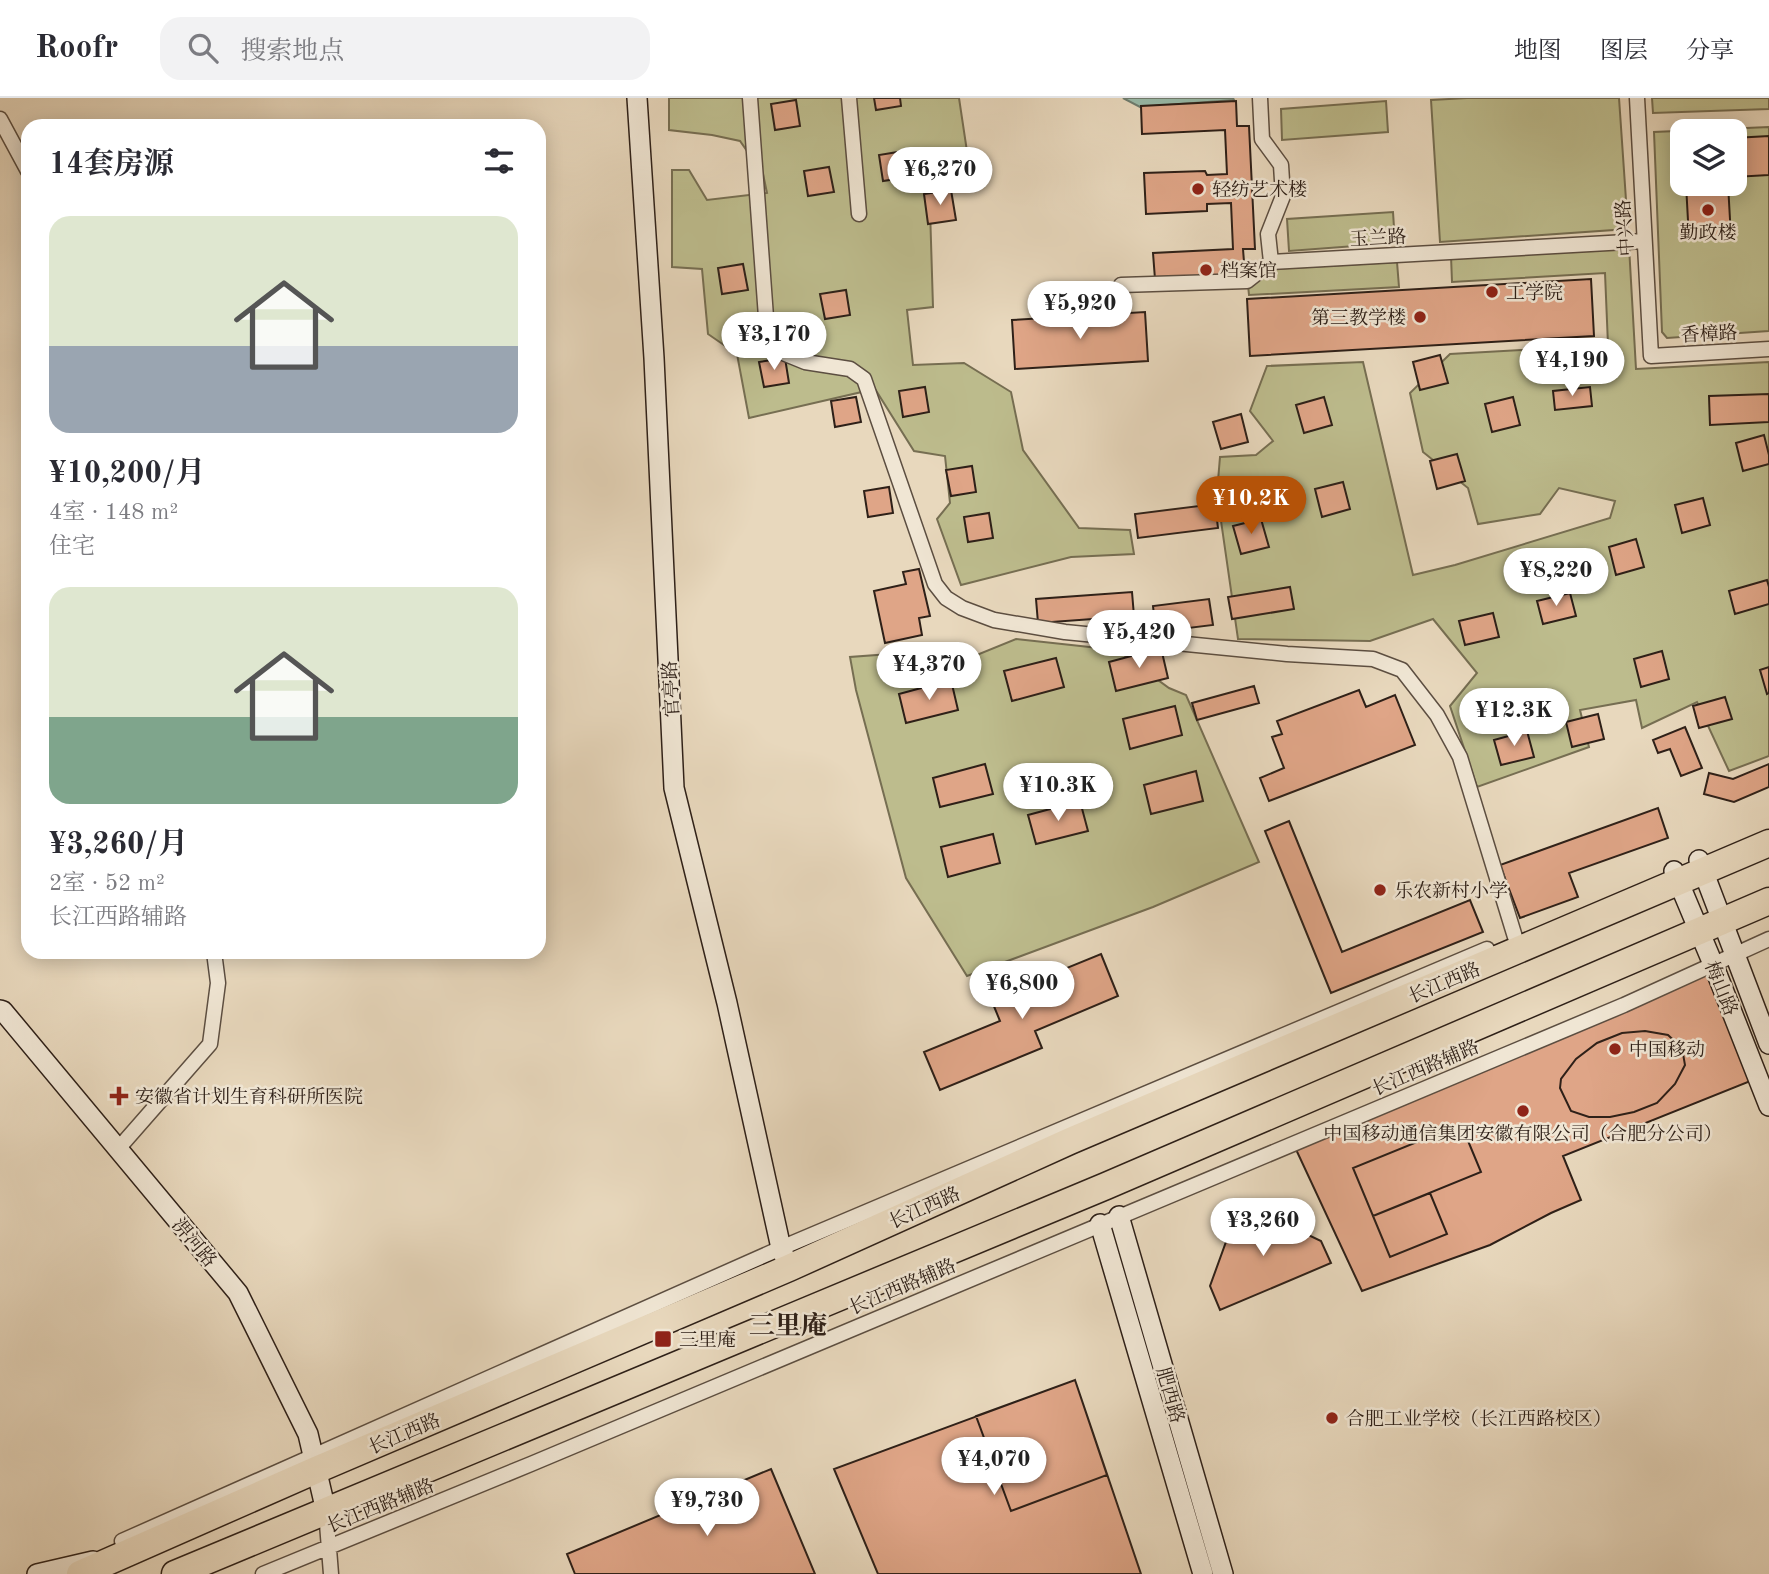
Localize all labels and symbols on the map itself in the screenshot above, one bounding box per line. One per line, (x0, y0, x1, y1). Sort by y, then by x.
pin: ¥6,270 (883, 148, 997, 207)
place label: 轻纺艺术楼 (1212, 179, 1307, 201)
marker: 轻纺艺术楼 (1190, 181, 1206, 197)
street label: 中兴路 (1613, 199, 1638, 257)
marker: 勤政楼 (1700, 202, 1716, 218)
place label: 勤政楼 (1679, 222, 1737, 244)
street label: 玉兰路 (1349, 227, 1407, 250)
place label: 档案馆 (1220, 260, 1277, 282)
marker: 档案馆 (1198, 262, 1214, 278)
pin: ¥5,920 (1023, 282, 1137, 341)
place label: 工学院 (1506, 283, 1563, 304)
marker: 工学院 (1484, 284, 1500, 300)
place label: 第三教学楼 (1311, 307, 1406, 329)
marker: 第三教学楼 (1412, 309, 1428, 325)
pin: ¥3,170 (717, 313, 831, 372)
street label: 香樟路 (1680, 322, 1738, 346)
pin: ¥4,190 (1515, 338, 1629, 398)
pin: ¥10.2K (1194, 476, 1308, 536)
pin: ¥8,220 (1499, 548, 1613, 608)
pin: ¥5,420 (1082, 610, 1196, 670)
pin: ¥4,370 (872, 642, 986, 702)
street label: 官亭路 (659, 660, 683, 718)
pin: ¥12.3K (1457, 688, 1571, 748)
pin: ¥10.3K (1001, 764, 1115, 823)
place label: 乐农新村小学 (1394, 881, 1508, 902)
marker: 乐农新村小学 (1372, 882, 1388, 898)
street label: 梅山路 (1700, 958, 1742, 1019)
street label: 长江西路 (1405, 959, 1484, 1008)
pin: ¥6,800 (965, 962, 1079, 1021)
street label: 长江西路辅路 (1369, 1036, 1482, 1100)
place label: 中国移动 (1629, 1040, 1705, 1061)
marker: 中国移动 (1607, 1041, 1623, 1057)
marker: 安徽省计划生育科研所医院 (109, 1086, 129, 1106)
place label: 安徽省计划生育科研所医院 (135, 1086, 363, 1108)
marker: 中国移动通信集团安徽有限公司（合肥分公司） (1515, 1103, 1531, 1119)
place label: 中国移动通信集团安徽有限公司（合肥分公司） (1323, 1123, 1723, 1145)
street label: 长江西路 (886, 1183, 964, 1233)
pin: ¥3,260 (1206, 1198, 1320, 1258)
street label: 淠河路 (167, 1214, 220, 1272)
street label: 长江西路辅路 (846, 1255, 959, 1319)
district label: 三里庵 (749, 1311, 827, 1340)
marker: 三里庵 (653, 1329, 673, 1349)
place label: 三里庵 (679, 1329, 736, 1351)
street label: 肥西路 (1152, 1365, 1188, 1426)
place label: 合肥工业学校（长江西路校区） (1346, 1408, 1612, 1430)
street label: 长江西路 (365, 1410, 444, 1459)
marker: 合肥工业学校（长江西路校区） (1324, 1410, 1340, 1426)
pin: ¥4,070 (937, 1438, 1051, 1497)
street label: 长江西路辅路 (324, 1475, 437, 1537)
pin: ¥9,730 (650, 1478, 764, 1538)

